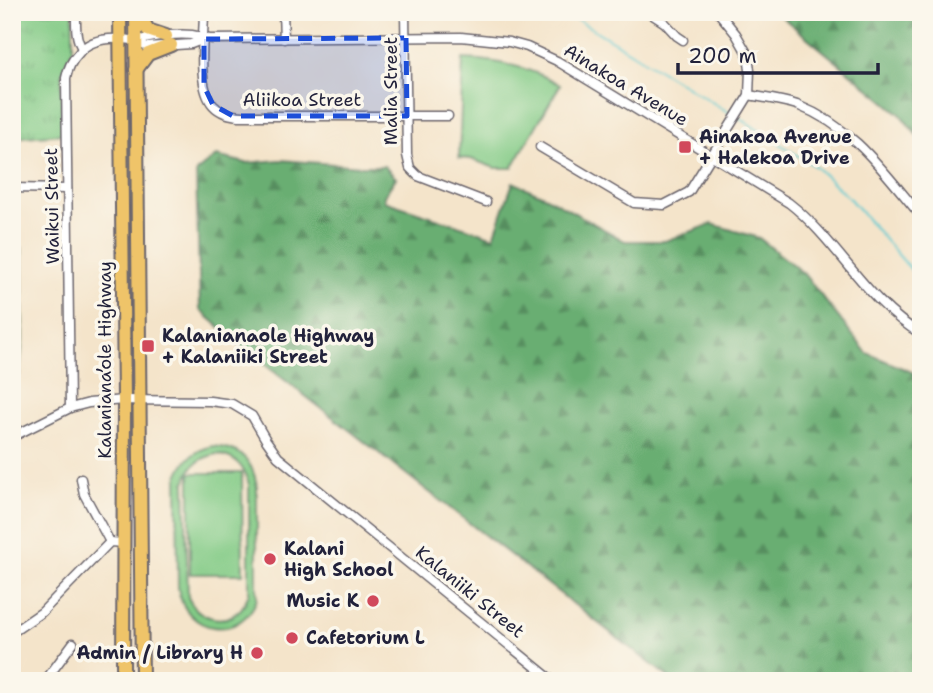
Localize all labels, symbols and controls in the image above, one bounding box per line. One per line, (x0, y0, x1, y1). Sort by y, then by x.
scale bar (678, 32, 877, 76)
street label: Malia Street (379, 37, 403, 145)
street label: Ainakoa Avenue (559, 38, 693, 132)
text: 200 m (688, 42, 757, 70)
street label: Aliikoa Street (243, 88, 362, 112)
place label: Ainakoa Avenue + Halekoa Drive (699, 125, 852, 170)
marker: Ainakoa Avenue + Halekoa Drive (677, 139, 693, 155)
street label: Waikui Street (39, 147, 65, 265)
street label: Kalaniana’ole Highway (93, 261, 117, 459)
place label: Kalanianaole Highway + Kalaniiki Street (162, 324, 374, 369)
marker: Kalanianaole Highway + Kalaniiki Street (140, 338, 156, 354)
place label: Kalani High School (284, 537, 393, 582)
street label: Kalaniiki Street (410, 541, 530, 643)
marker: Kalani High School (262, 551, 278, 567)
place label: Music K (287, 589, 360, 613)
marker: Music K (365, 593, 381, 609)
place label: Cafetorium L (306, 626, 425, 650)
marker: Cafetorium L (284, 630, 300, 646)
place label: Admin / Library H (76, 641, 243, 665)
marker: Admin / Library H (249, 645, 265, 661)

